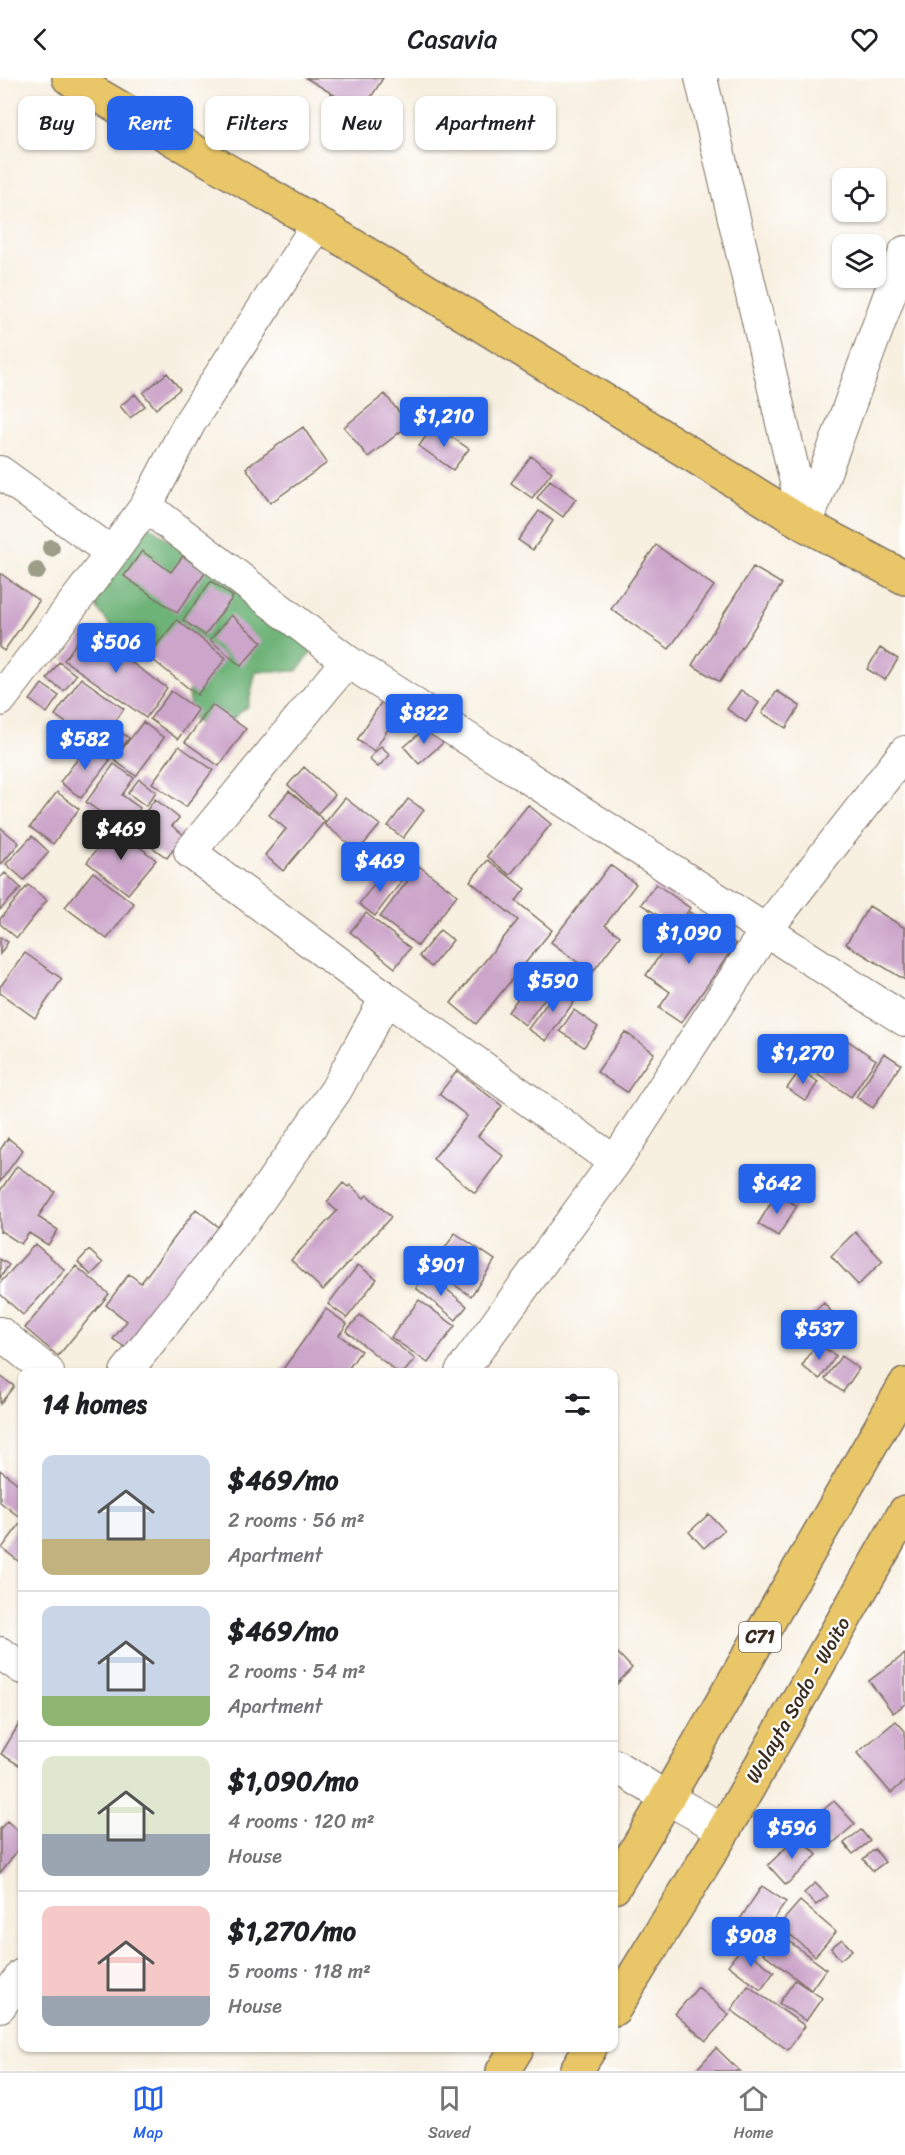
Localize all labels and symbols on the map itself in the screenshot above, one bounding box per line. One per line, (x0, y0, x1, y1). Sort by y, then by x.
pin: $1,210 (395, 397, 493, 448)
pin: $506 (80, 623, 152, 674)
pin: $822 (388, 694, 460, 745)
pin: $582 (49, 720, 121, 771)
pin: $469 (85, 810, 157, 861)
pin: $469 (344, 842, 416, 893)
pin: $1,090 (640, 914, 738, 965)
pin: $590 (517, 962, 589, 1013)
pin: $1,270 (754, 1034, 852, 1085)
pin: $642 (741, 1164, 813, 1215)
pin: $901 (405, 1246, 477, 1297)
pin: $537 (783, 1310, 855, 1361)
street label: Wolayta Sodo - Woito (736, 1610, 860, 1790)
road number: C71 (739, 1622, 781, 1652)
pin: $596 (756, 1809, 828, 1860)
pin: $908 (715, 1917, 787, 1968)

